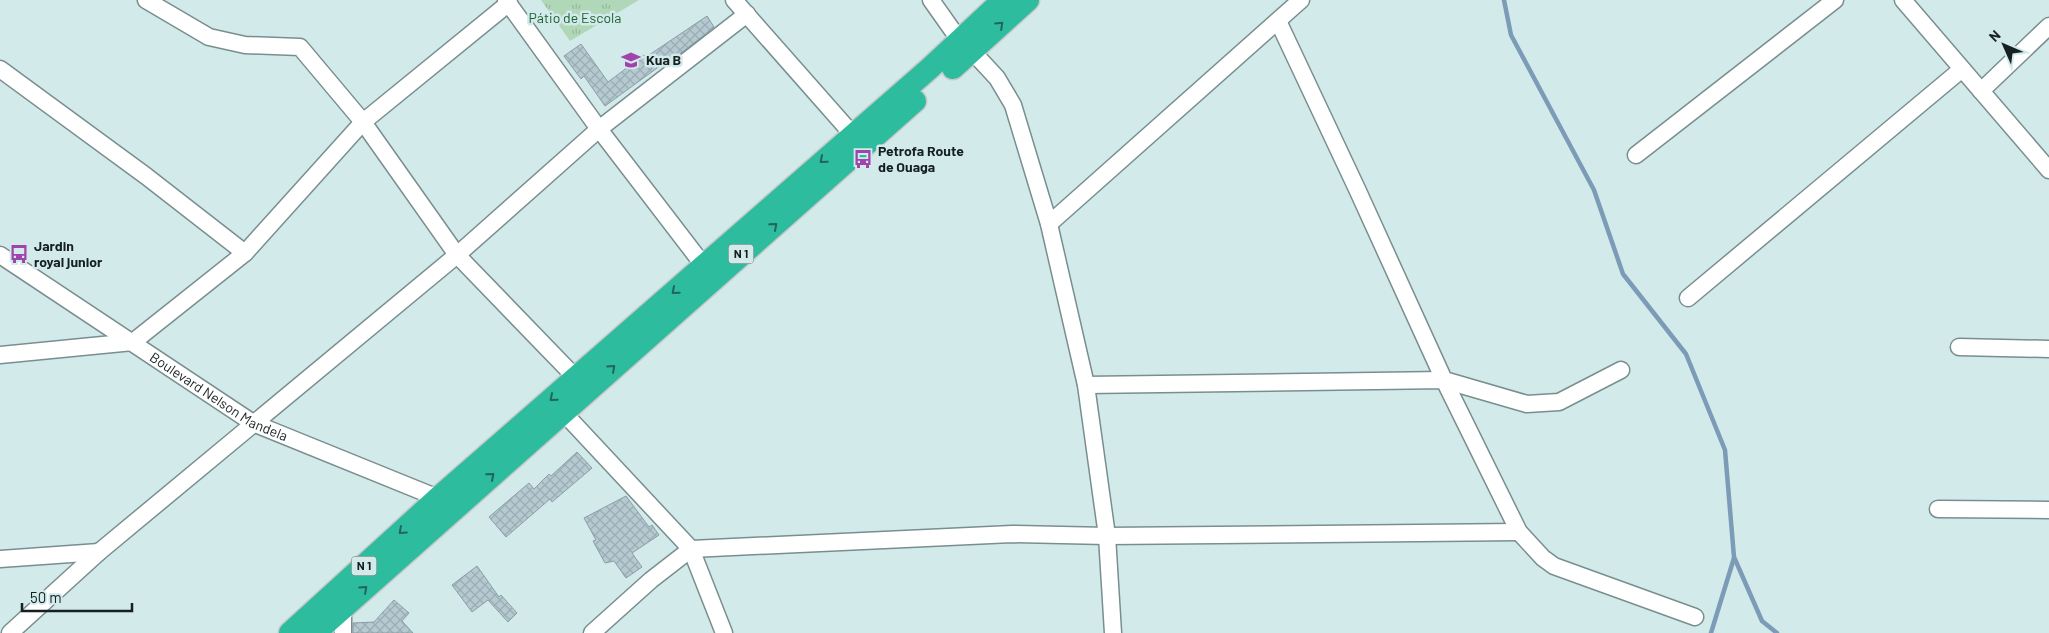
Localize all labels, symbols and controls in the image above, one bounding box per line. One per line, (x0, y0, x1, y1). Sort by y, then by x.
park label: Pátio de Escola (529, 9, 621, 26)
north arrow (1979, 20, 2029, 70)
one-way arrow (994, 22, 1003, 31)
text: N (1985, 26, 2004, 45)
school or university icon: Kua B (620, 49, 642, 71)
place label: Kua B (646, 51, 681, 68)
place label: Petrofa Route de Ouaga (878, 142, 964, 175)
bus stop icon: Petrofa Route de Ouaga (852, 148, 874, 170)
one-way arrow (820, 154, 829, 163)
one-way arrow (768, 223, 777, 232)
place label: Jardin royal junior (34, 237, 103, 270)
bus stop icon: Jardin royal junior (8, 243, 30, 265)
road number: N 1 (728, 244, 754, 264)
one-way arrow (672, 285, 681, 294)
street label: Boulevard Nelson Mandela (147, 348, 290, 444)
one-way arrow (607, 365, 616, 374)
one-way arrow (550, 392, 559, 401)
one-way arrow (485, 473, 494, 482)
one-way arrow (398, 525, 407, 534)
road number: N 1 (352, 556, 376, 576)
scale bar (22, 580, 132, 612)
one-way arrow (358, 586, 367, 594)
text: 50 m (30, 588, 62, 606)

